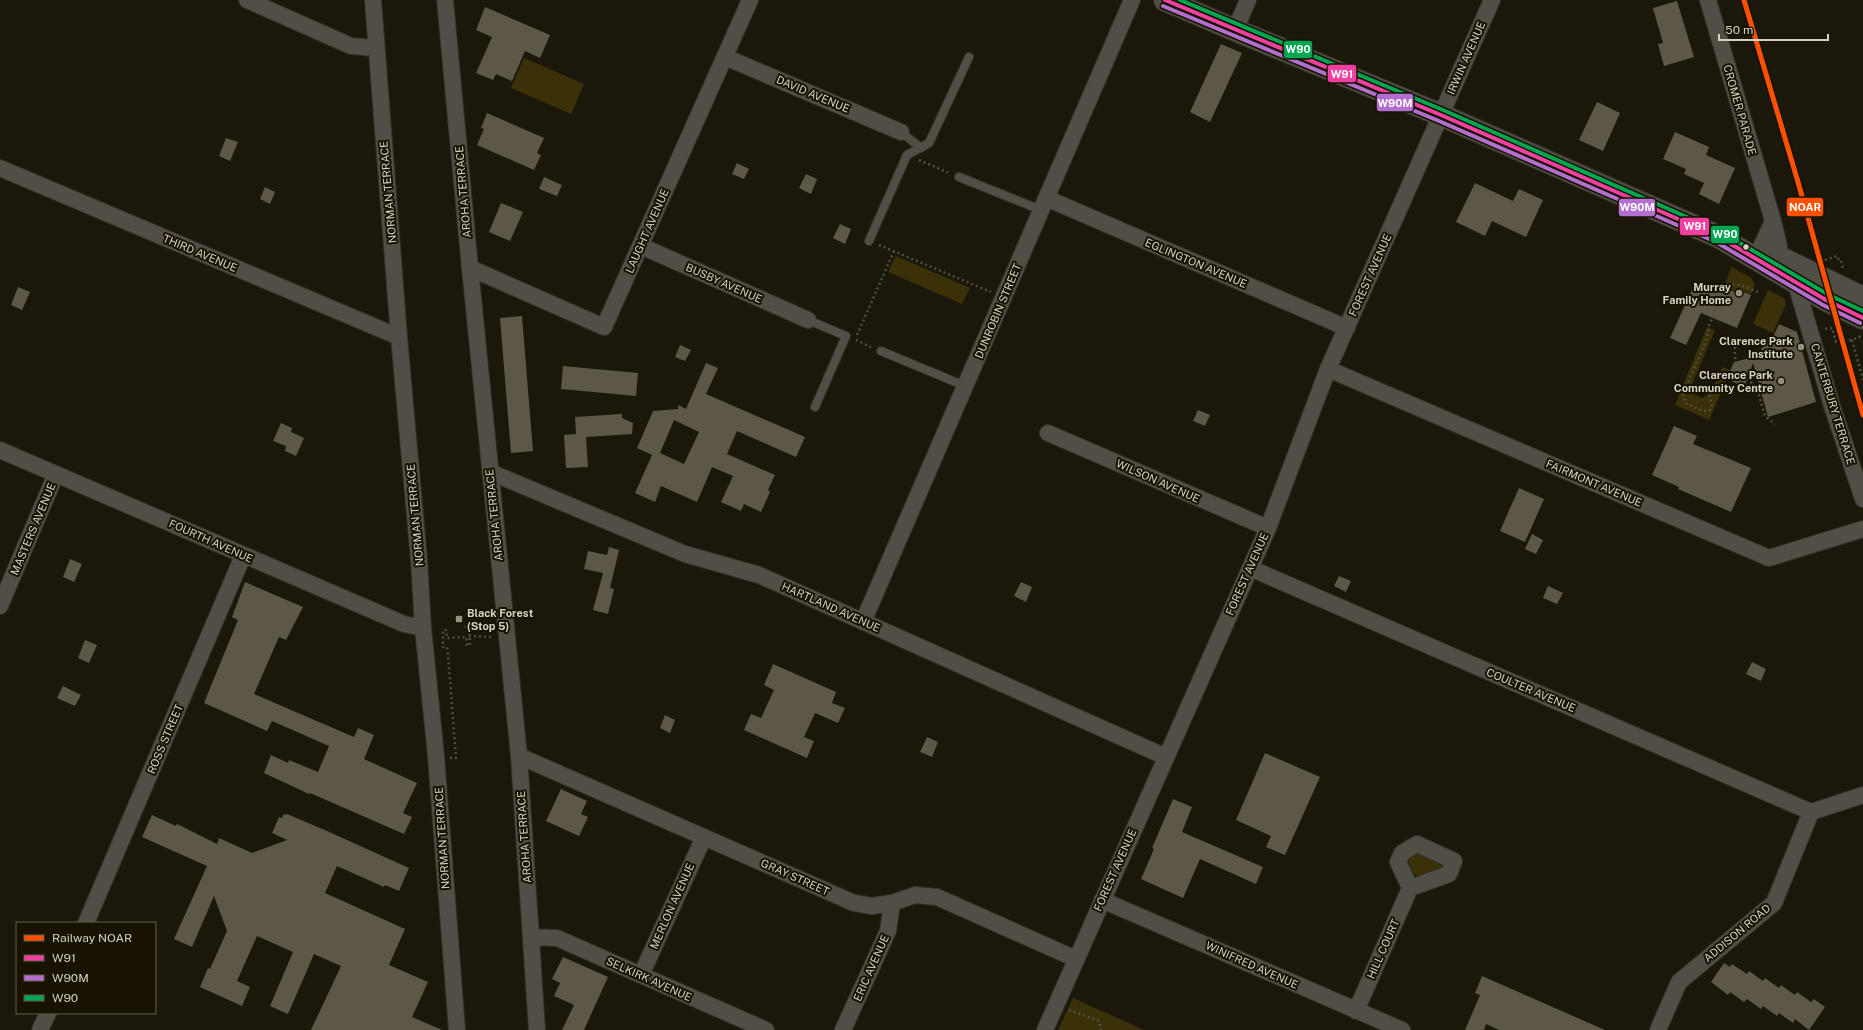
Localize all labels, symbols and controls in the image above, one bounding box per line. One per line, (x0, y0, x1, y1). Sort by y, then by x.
scale bar (1719, 16, 1828, 42)
street label: IRWIN AVENUE (1445, 20, 1488, 96)
text: 50 m (1725, 23, 1753, 37)
line badge: W90 (1283, 40, 1313, 59)
text: W90 (1286, 43, 1310, 55)
street label: CROMER PARADE (1721, 63, 1759, 157)
line badge: W91 (1327, 64, 1357, 83)
text: W91 (1331, 68, 1353, 80)
street label: DAVID AVENUE (775, 73, 852, 115)
line badge: W90M (1376, 93, 1414, 112)
text: W90M (1377, 97, 1413, 109)
street label: NORMAN TERRACE (378, 140, 398, 244)
street label: AROHA TERRACE (453, 145, 473, 238)
street label: LAUGHT AVENUE (623, 187, 671, 275)
line badge: NOAR (1786, 197, 1824, 217)
line badge: W90M (1618, 198, 1656, 217)
text: W90M (1619, 201, 1655, 213)
text: NOAR (1789, 201, 1821, 213)
line badge: W91 (1679, 217, 1710, 236)
text: W91 (1684, 220, 1706, 232)
line badge: W90 (1710, 225, 1740, 244)
text: W90 (1713, 228, 1737, 240)
street label: THIRD AVENUE (161, 232, 239, 274)
street label: FOREST AVENUE (1346, 232, 1394, 318)
street label: EGLINGTON AVENUE (1143, 236, 1249, 290)
unlabelled marker (1741, 242, 1751, 252)
street label: BUSBY AVENUE (684, 261, 764, 305)
street label: DUNROBIN STREET (973, 261, 1024, 360)
place label: Murray Family Home (1663, 281, 1732, 306)
marker: Murray Family Home (1734, 288, 1744, 298)
place label: Clarence Park Institute (1719, 335, 1794, 360)
marker: Clarence Park Institute (1796, 342, 1806, 352)
street label: CANTERBURY TERRACE (1809, 342, 1857, 466)
place label: Clarence Park Community Centre (1674, 369, 1774, 394)
marker: Clarence Park Community Centre (1776, 376, 1786, 386)
street label: WILSON AVENUE (1114, 457, 1202, 505)
street label: FAIRMONT AVENUE (1544, 457, 1644, 509)
street label: NORMAN TERRACE (405, 463, 425, 567)
street label: AROHA TERRACE (483, 468, 505, 562)
street label: MASTERS AVENUE (8, 481, 58, 577)
street label: FOURTH AVENUE (167, 517, 255, 565)
street label: FOREST AVENUE (1223, 531, 1271, 617)
street label: HARTLAND AVENUE (780, 580, 882, 634)
place label: Black Forest (Stop 5) (467, 607, 534, 632)
marker: Black Forest (Stop 5) (454, 614, 464, 624)
street label: COULTER AVENUE (1485, 666, 1578, 714)
street label: ROSS STREET (145, 702, 185, 776)
street label: NORMAN TERRACE (432, 786, 452, 890)
street label: AROHA TERRACE (515, 790, 533, 883)
street label: FOREST AVENUE (1091, 827, 1139, 913)
street label: GRAY STREET (759, 857, 831, 898)
street label: MERLON AVENUE (648, 861, 696, 951)
street label: ADDISON ROAD (1701, 902, 1773, 964)
street label: HILL COURT (1365, 917, 1402, 981)
legend (16, 922, 156, 1014)
text: Railway NOAR (52, 931, 132, 945)
street label: ERIC AVENUE (851, 933, 891, 1003)
street label: WINIFRED AVENUE (1204, 939, 1300, 991)
text: W91 (52, 951, 76, 965)
street label: SELKIRK AVENUE (604, 955, 694, 1003)
text: W90M (52, 971, 89, 985)
text: W90 (52, 991, 78, 1005)

